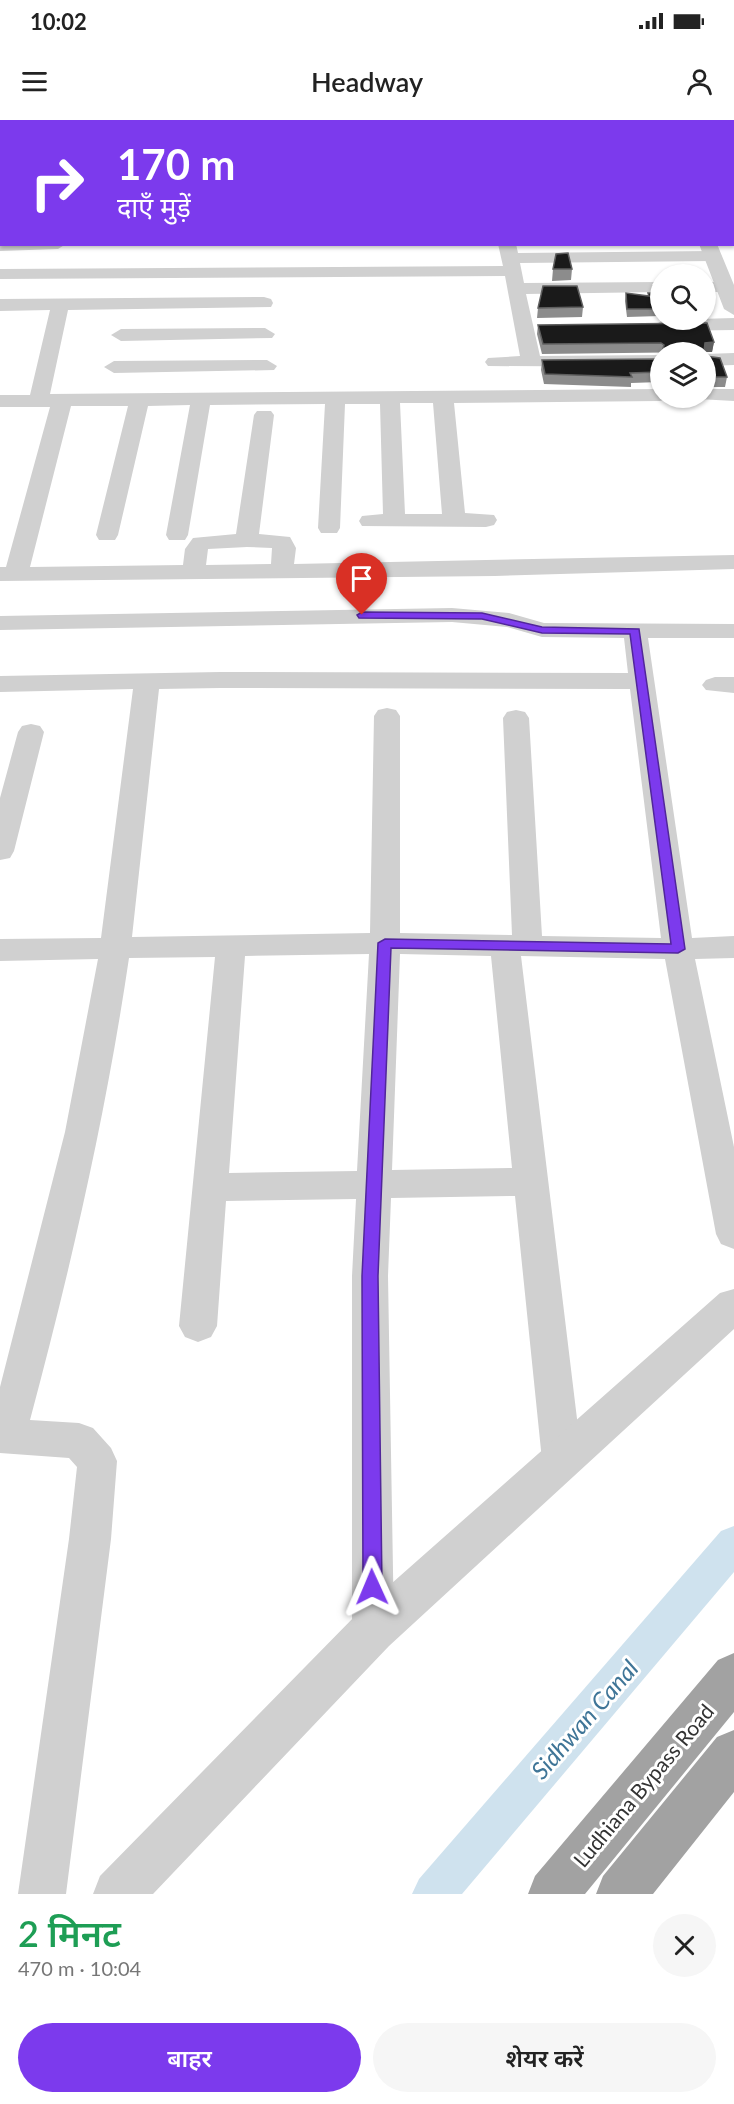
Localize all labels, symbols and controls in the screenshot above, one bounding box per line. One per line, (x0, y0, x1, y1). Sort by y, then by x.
text: 10:02 (30, 8, 87, 35)
icon: menu (18, 65, 51, 98)
text: Headway (311, 65, 423, 98)
icon: person (683, 65, 716, 98)
text: 170 m (117, 139, 235, 189)
icon: right (18, 144, 96, 222)
text: दाएँ मुड़ें (117, 190, 191, 223)
map controls (650, 264, 716, 408)
button: search (650, 264, 716, 330)
button: layers (650, 342, 716, 408)
pin (336, 553, 387, 615)
icon: arrive (345, 562, 378, 595)
position arrow (340, 1555, 404, 1619)
water label: Sidhwan Canal (524, 1653, 644, 1784)
street label: Ludhiana Bypass Road (568, 1698, 718, 1872)
text: 2 मिनट (18, 1911, 121, 1955)
button: close (653, 1914, 716, 1977)
text: 470 m · 10:04 (18, 1956, 141, 1980)
button: बाहर (18, 2023, 361, 2092)
button: शेयर करें (373, 2023, 716, 2092)

